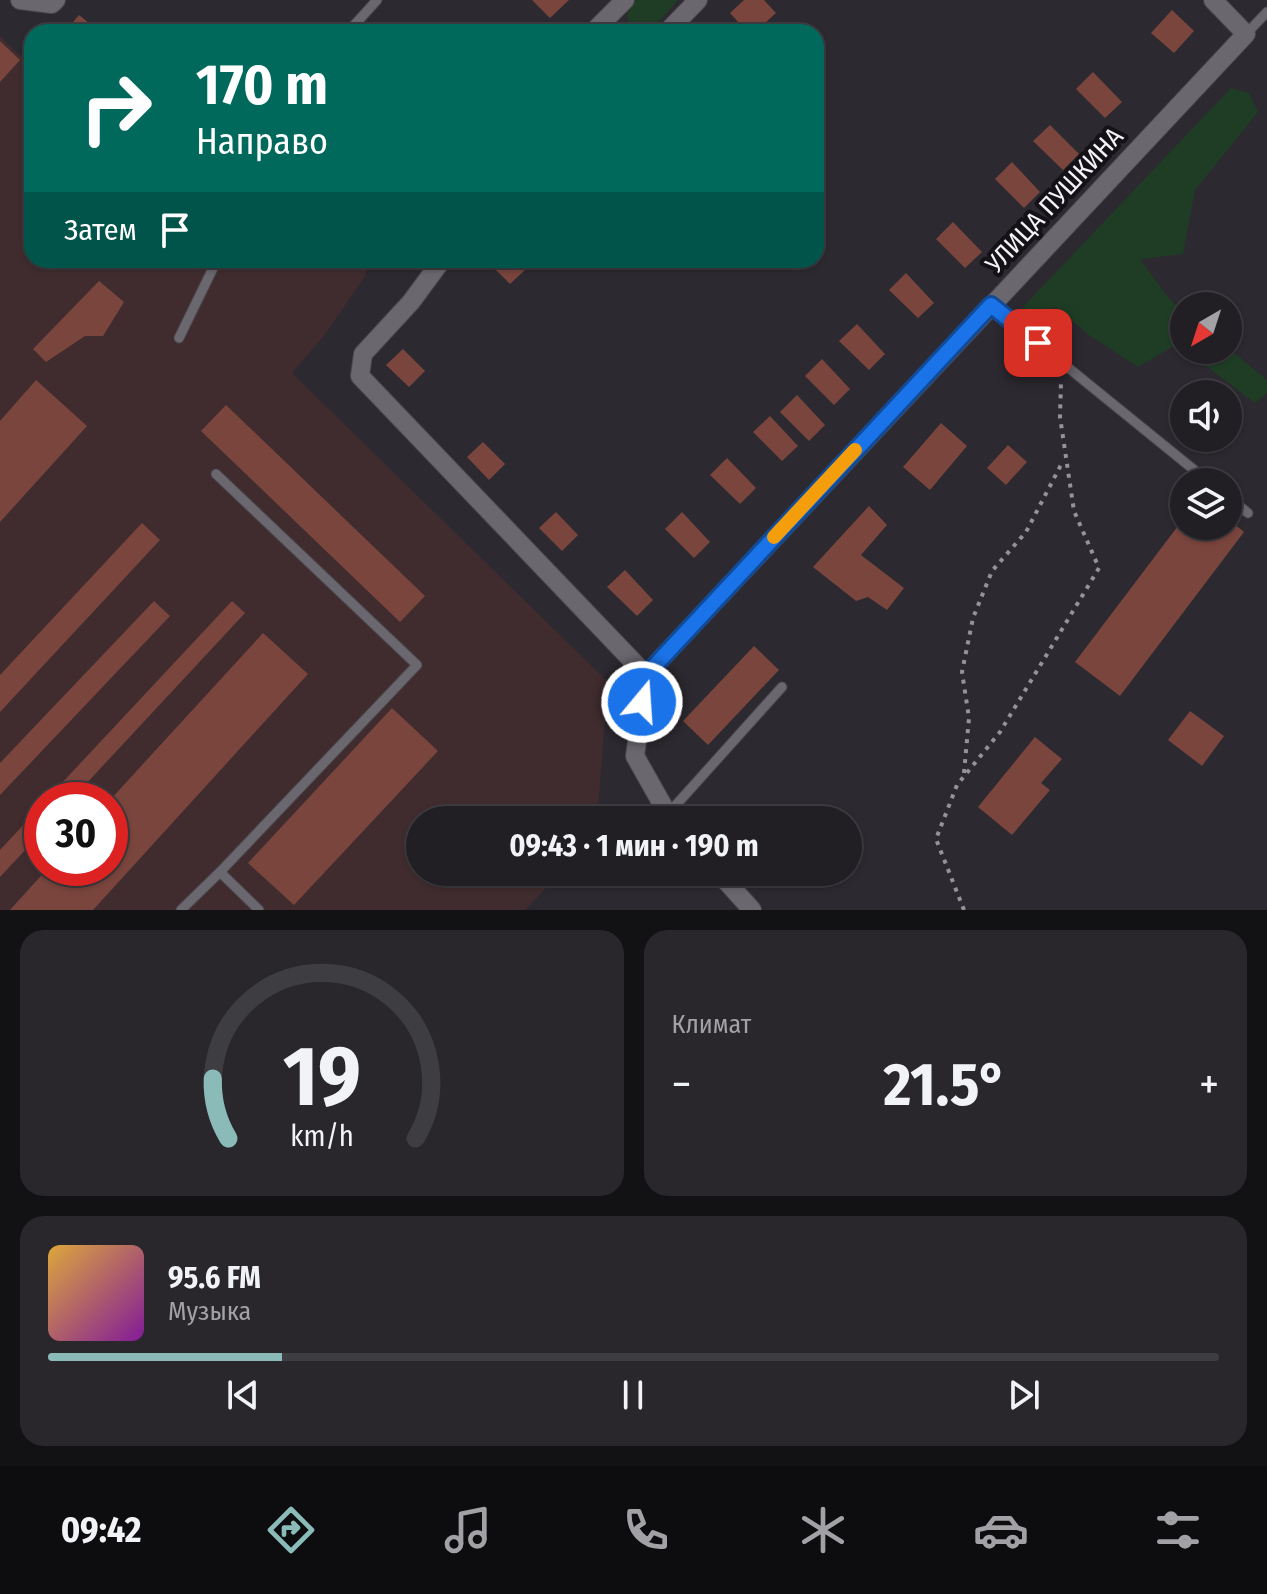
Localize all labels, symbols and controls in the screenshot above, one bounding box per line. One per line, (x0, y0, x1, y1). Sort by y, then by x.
text: 170 m (196, 52, 328, 119)
icon: right (64, 56, 168, 160)
text: Направо (196, 120, 328, 164)
street label: УЛИЦА ПУШКИНА (978, 121, 1130, 280)
icon: arrive (153, 208, 197, 252)
text: Затем (64, 212, 137, 248)
north arrow (1170, 292, 1242, 364)
map controls (1170, 292, 1242, 540)
pin (1004, 309, 1072, 377)
icon: arrive (1016, 321, 1060, 365)
button: sound (1170, 380, 1242, 452)
button: layers (1170, 468, 1242, 540)
position arrow (600, 660, 684, 744)
speed limit sign: 30 (24, 782, 128, 886)
text: 09:43 · 1 мин · 190 m (509, 828, 759, 864)
text: Климат (672, 1009, 751, 1040)
text: 19 (283, 1027, 361, 1127)
text: 21.5° (883, 1049, 1007, 1121)
text: − (672, 1058, 691, 1111)
text: + (1199, 1058, 1219, 1111)
text: km/h (290, 1119, 354, 1154)
text: 95.6 FM (168, 1260, 261, 1296)
text: Музыка (168, 1296, 251, 1327)
icon: previous (221, 1373, 265, 1417)
icon: pause (611, 1373, 655, 1417)
icon: next (1002, 1373, 1046, 1417)
icon: directions (263, 1502, 319, 1558)
icon: music (440, 1502, 496, 1558)
icon: phone (618, 1502, 674, 1558)
icon: climate (795, 1502, 851, 1558)
icon: car (973, 1502, 1029, 1558)
icon: filters (1150, 1502, 1206, 1558)
text: 09:42 (61, 1508, 142, 1552)

